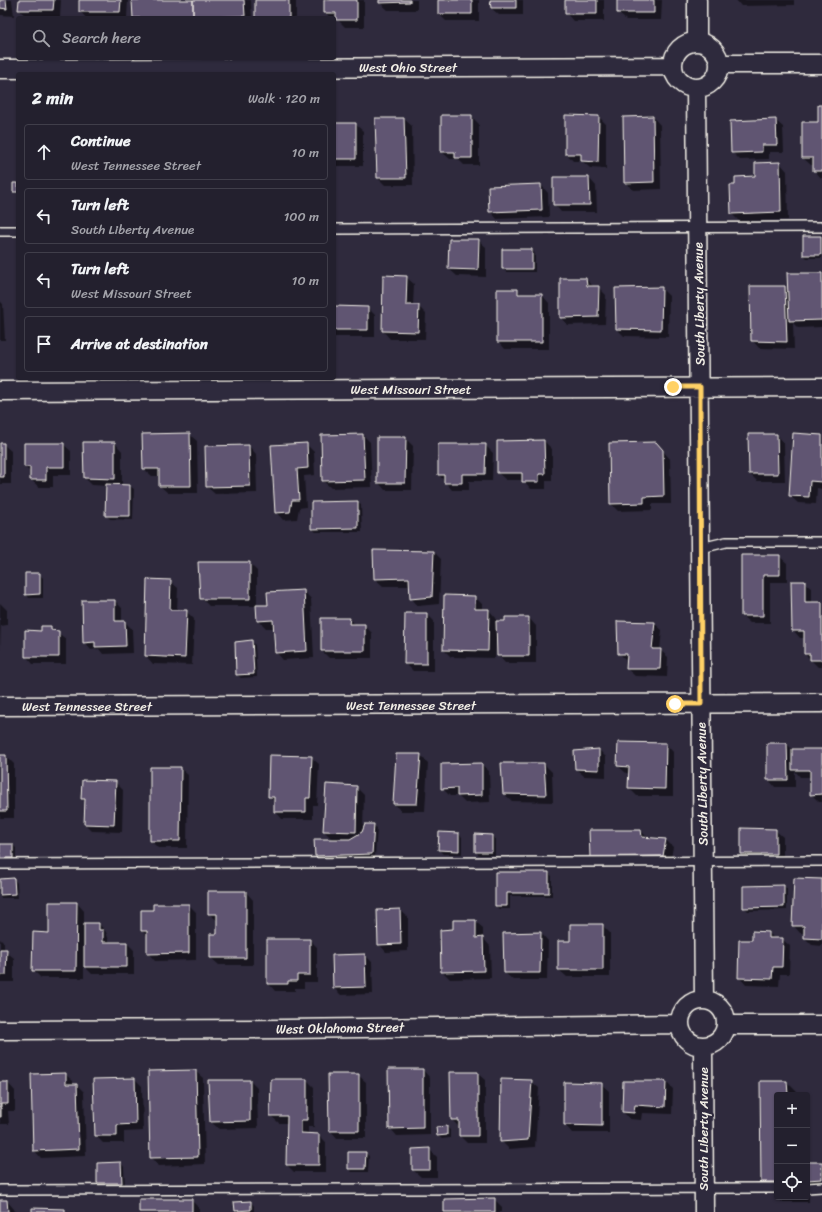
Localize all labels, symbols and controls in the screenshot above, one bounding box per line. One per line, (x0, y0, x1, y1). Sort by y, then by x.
search box (16, 16, 336, 60)
text: Search here (62, 25, 141, 51)
icon: search (30, 27, 52, 49)
street label: West Ohio Street (359, 56, 458, 79)
text: 2 min (32, 83, 73, 113)
text: Walk · 120 m (248, 87, 320, 110)
text: Continue (71, 128, 131, 154)
icon: ahead (33, 141, 55, 163)
text: 10 m (292, 141, 319, 164)
text: West Tennessee Street (71, 154, 201, 177)
text: Turn left (71, 192, 129, 218)
icon: left (33, 205, 55, 227)
text: 100 m (284, 205, 319, 228)
text: South Liberty Avenue (71, 218, 194, 241)
street label: South Liberty Avenue (686, 242, 712, 366)
text: Turn left (71, 256, 129, 282)
icon: left (33, 269, 55, 291)
text: 10 m (292, 269, 319, 292)
text: West Missouri Street (71, 282, 192, 305)
text: Arrive at destination (71, 331, 208, 357)
icon: arrive (33, 333, 55, 355)
street label: West Missouri Street (351, 378, 472, 401)
route end (664, 378, 682, 396)
street label: West Tennessee Street (346, 694, 477, 717)
street label: West Tennessee Street (22, 695, 153, 718)
route start (666, 695, 684, 713)
street label: South Liberty Avenue (689, 722, 715, 846)
street label: West Oklahoma Street (276, 1015, 405, 1041)
street label: South Liberty Avenue (692, 1067, 715, 1191)
map controls (774, 1092, 810, 1200)
button: + (774, 1092, 810, 1128)
button: − (774, 1128, 810, 1164)
button: locate (774, 1164, 810, 1200)

